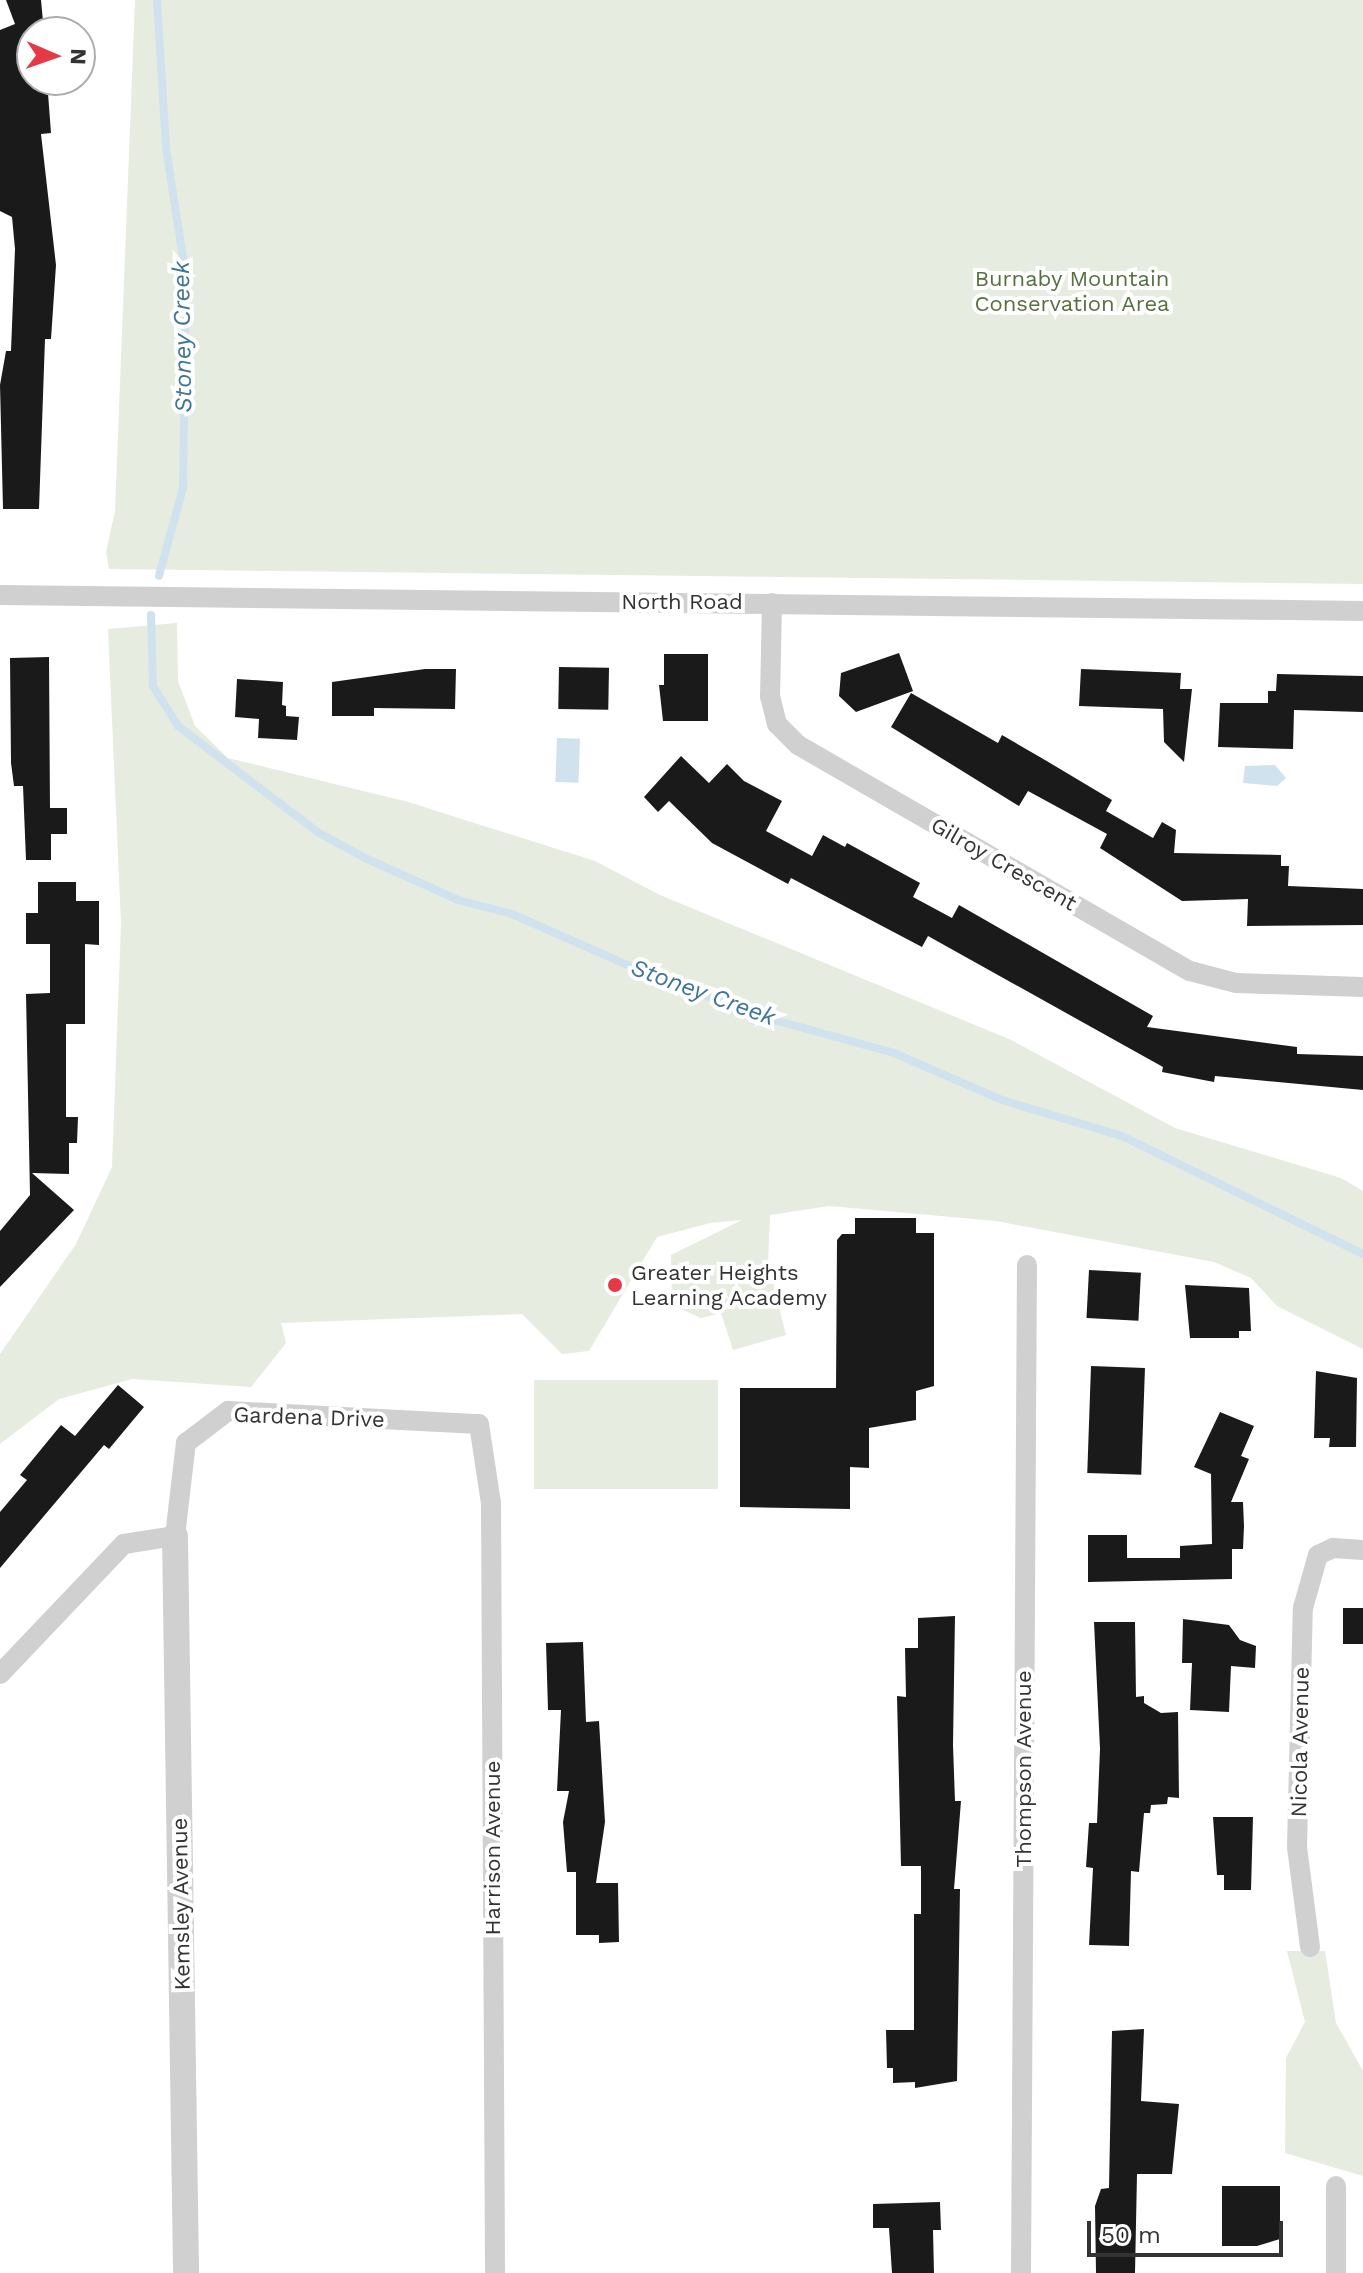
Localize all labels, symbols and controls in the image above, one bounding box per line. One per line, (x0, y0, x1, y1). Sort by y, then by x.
north arrow (16, 16, 96, 96)
text: N (66, 48, 91, 65)
water label: Stoney Creek (167, 261, 199, 413)
park label: Burnaby Mountain Conservation Area (974, 265, 1170, 316)
street label: North Road (621, 589, 743, 615)
street label: Gilroy Crescent (926, 811, 1082, 917)
water label: Stoney Creek (626, 953, 780, 1033)
place label: Greater Heights Learning Academy (631, 1259, 828, 1310)
marker: Greater Heights Learning Academy (606, 1276, 624, 1294)
street label: Gardena Drive (233, 1401, 385, 1433)
street label: Nicola Avenue (1285, 1666, 1315, 1818)
street label: Thompson Avenue (1011, 1670, 1037, 1868)
street label: Harrison Avenue (480, 1760, 506, 1936)
street label: Kemsley Avenue (166, 1817, 196, 1991)
scale bar (1091, 2205, 1287, 2255)
text: 50 m (1101, 2221, 1161, 2249)

